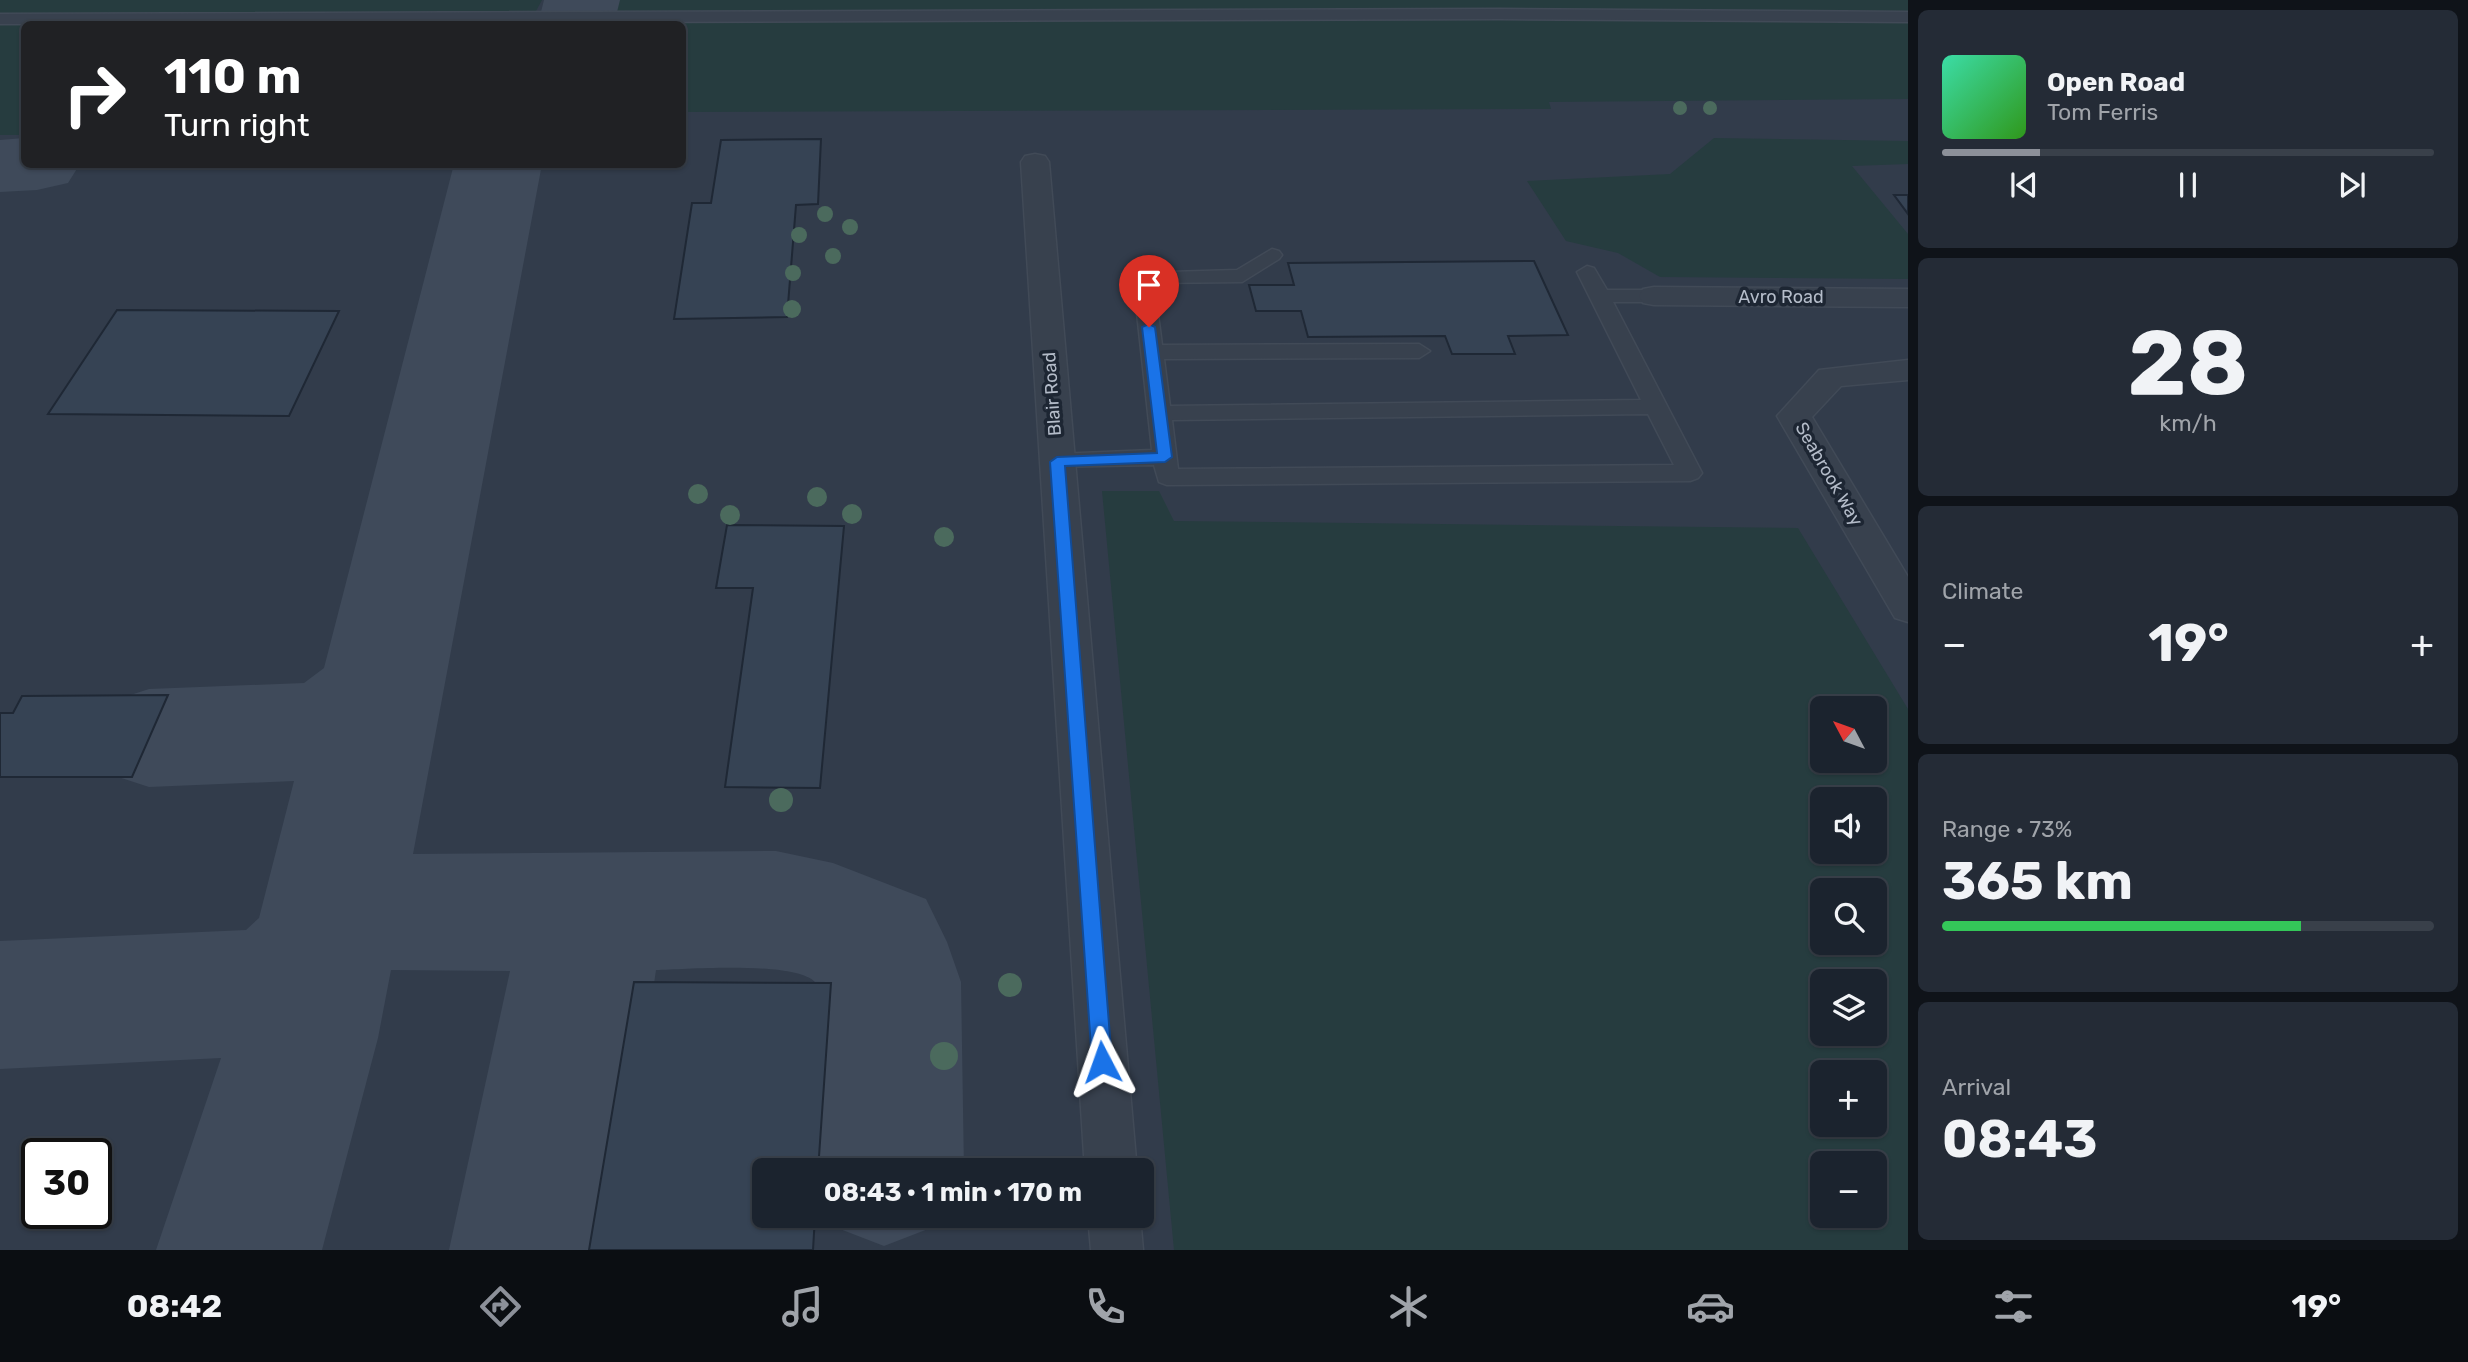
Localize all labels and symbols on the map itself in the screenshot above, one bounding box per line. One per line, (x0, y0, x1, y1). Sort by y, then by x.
pin (1119, 255, 1179, 327)
street label: Avro Road (1738, 286, 1824, 308)
street label: Blair Road (1038, 351, 1066, 437)
street label: Seabrook Way (1790, 418, 1868, 530)
north arrow (1810, 696, 1886, 774)
position arrow (1065, 1025, 1139, 1099)
speed limit sign: 30 (21, 1138, 112, 1229)

